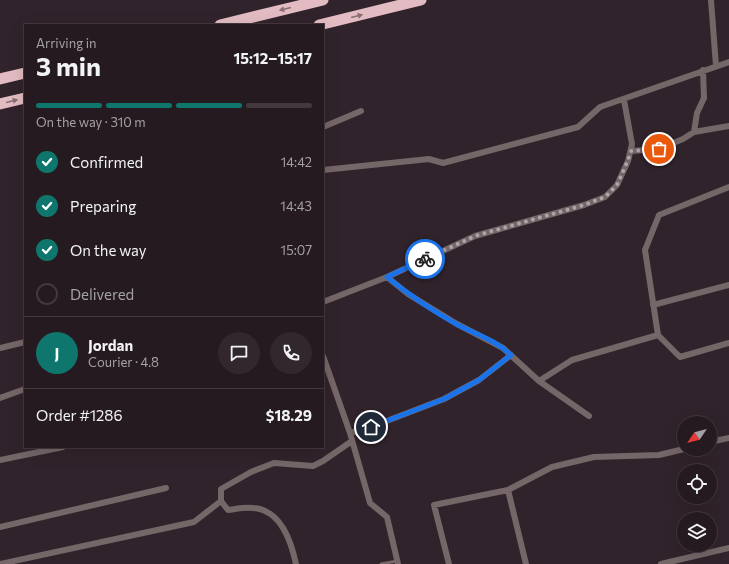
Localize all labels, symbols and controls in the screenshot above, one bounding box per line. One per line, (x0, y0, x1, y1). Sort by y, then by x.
one-way arrow (279, 6, 291, 12)
one-way arrow (350, 12, 363, 18)
text: Arriving in (36, 35, 96, 51)
text: 15:12–15:17 (233, 49, 312, 67)
text: 3 min (36, 50, 101, 81)
one-way arrow (7, 98, 19, 104)
text: On the way · 310 m (36, 114, 146, 130)
pin (642, 132, 676, 166)
icon: bag (648, 138, 670, 160)
icon: check (36, 151, 58, 173)
text: Confirmed (70, 153, 143, 171)
text: 14:42 (281, 154, 312, 170)
icon: check (36, 195, 58, 217)
text: Preparing (70, 197, 136, 215)
text: 14:43 (280, 198, 312, 214)
icon: check (36, 239, 58, 261)
courier (405, 239, 445, 279)
text: On the way (70, 241, 147, 259)
text: 15:07 (281, 242, 312, 258)
icon: bike (414, 248, 436, 270)
text: Delivered (70, 285, 134, 303)
button: chat (218, 332, 260, 374)
button: phone (270, 332, 312, 374)
text: Jordan (88, 336, 133, 354)
text: J (55, 344, 59, 362)
text: Courier · 4.8 (88, 354, 159, 370)
text: Order #1286 (36, 406, 123, 424)
text: $18.29 (266, 406, 312, 424)
pin (354, 410, 388, 444)
icon: home (360, 416, 382, 438)
north arrow (677, 416, 717, 456)
map controls (677, 416, 717, 552)
button: locate (677, 464, 717, 504)
button: layers (677, 512, 717, 552)

